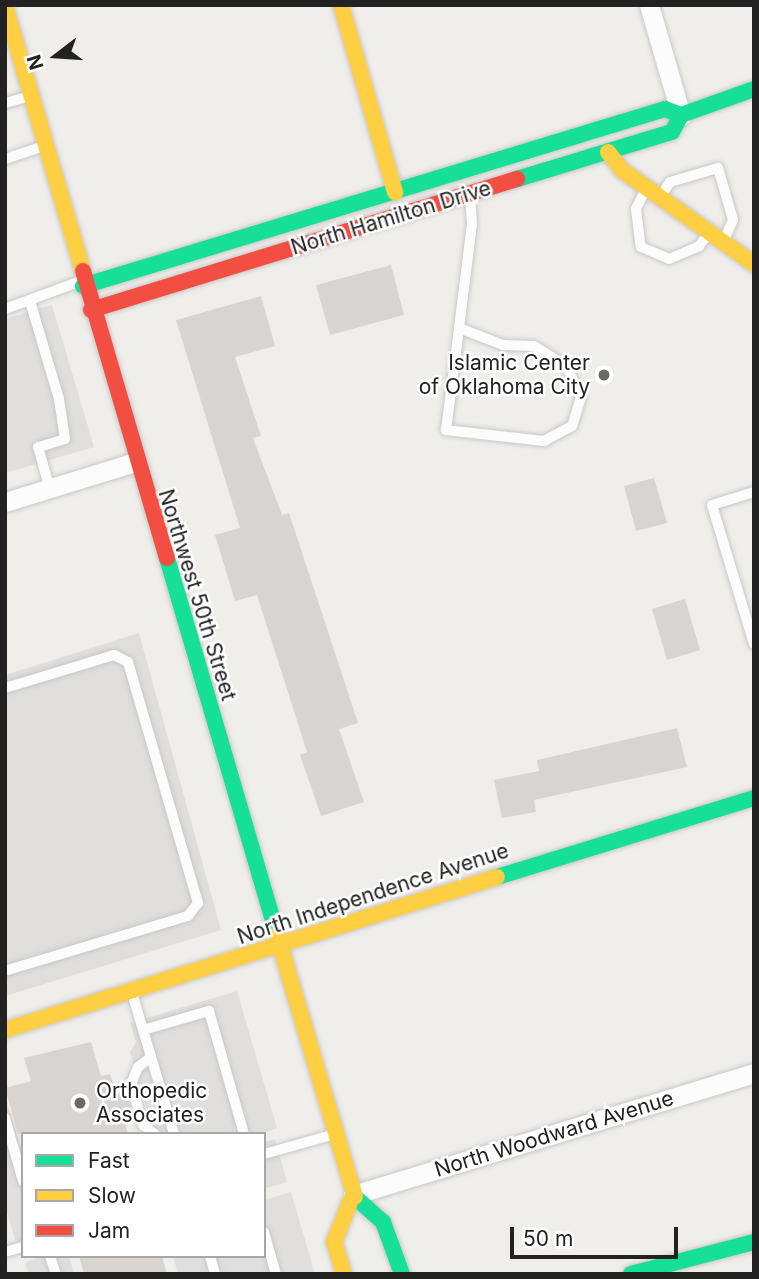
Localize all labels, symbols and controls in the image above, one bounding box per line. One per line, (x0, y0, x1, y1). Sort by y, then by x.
north arrow (21, 21, 91, 91)
text: N (22, 52, 49, 73)
street label: North Hamilton Drive (288, 176, 494, 260)
place label: Islamic Center of Oklahoma City (419, 350, 590, 400)
marker: Islamic Center of Oklahoma City (596, 367, 612, 383)
street label: Northwest 50th Street (153, 486, 241, 704)
street label: North Independence Avenue (234, 838, 512, 950)
place label: Orthopedic Associates (96, 1078, 207, 1128)
street label: North Woodward Avenue (431, 1086, 677, 1182)
marker: Orthopedic Associates (70, 1093, 90, 1113)
legend (21, 1132, 266, 1258)
text: Fast (88, 1148, 130, 1173)
text: Slow (88, 1183, 136, 1208)
scale bar (514, 1212, 682, 1256)
text: Jam (88, 1218, 130, 1243)
text: 50 m (523, 1226, 573, 1251)

